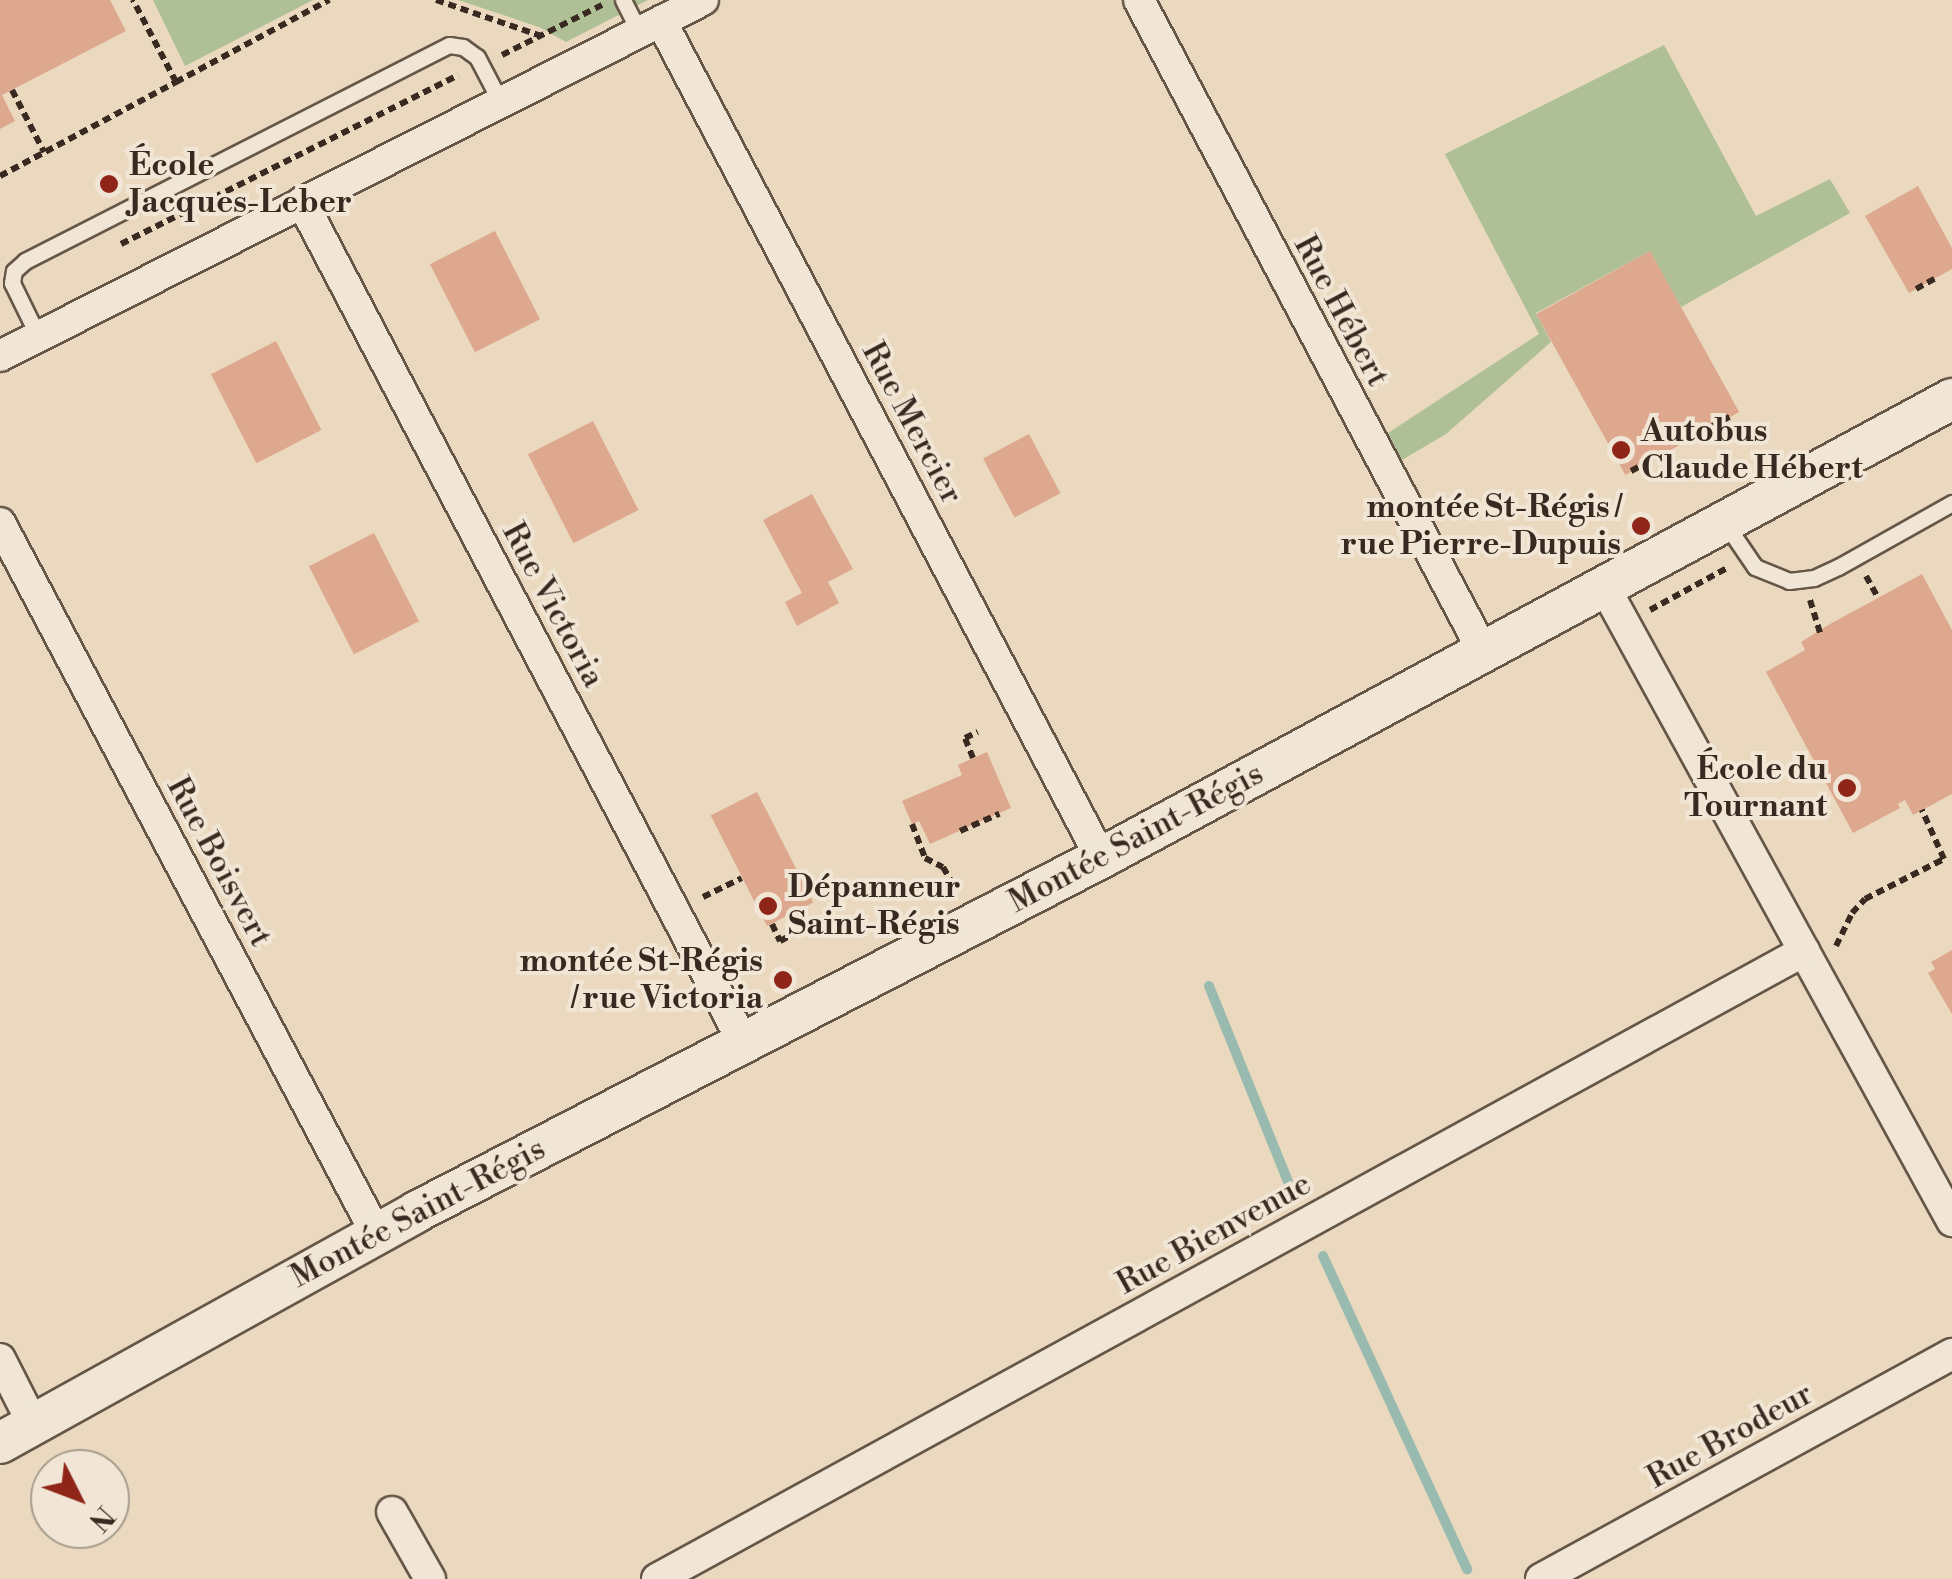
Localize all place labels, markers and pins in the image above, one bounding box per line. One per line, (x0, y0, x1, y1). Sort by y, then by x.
place label: École Jacques-Leber (129, 147, 352, 222)
marker: École Jacques-Leber (98, 173, 120, 195)
place label: Autobus Claude Hébert (1641, 413, 1863, 488)
marker: Autobus Claude Hébert (1610, 439, 1632, 461)
place label: montée St-Régis / rue Pierre-Dupuis (1341, 489, 1621, 564)
marker: montée St-Régis / rue Pierre-Dupuis (1630, 515, 1652, 537)
place label: École du Tournant (1684, 751, 1827, 826)
marker: École du Tournant (1836, 777, 1858, 799)
place label: Dépanneur Saint-Régis (788, 869, 961, 944)
marker: Dépanneur Saint-Régis (757, 895, 779, 917)
place label: montée St-Régis / rue Victoria (520, 943, 763, 1018)
marker: montée St-Régis / rue Victoria (772, 969, 794, 991)

